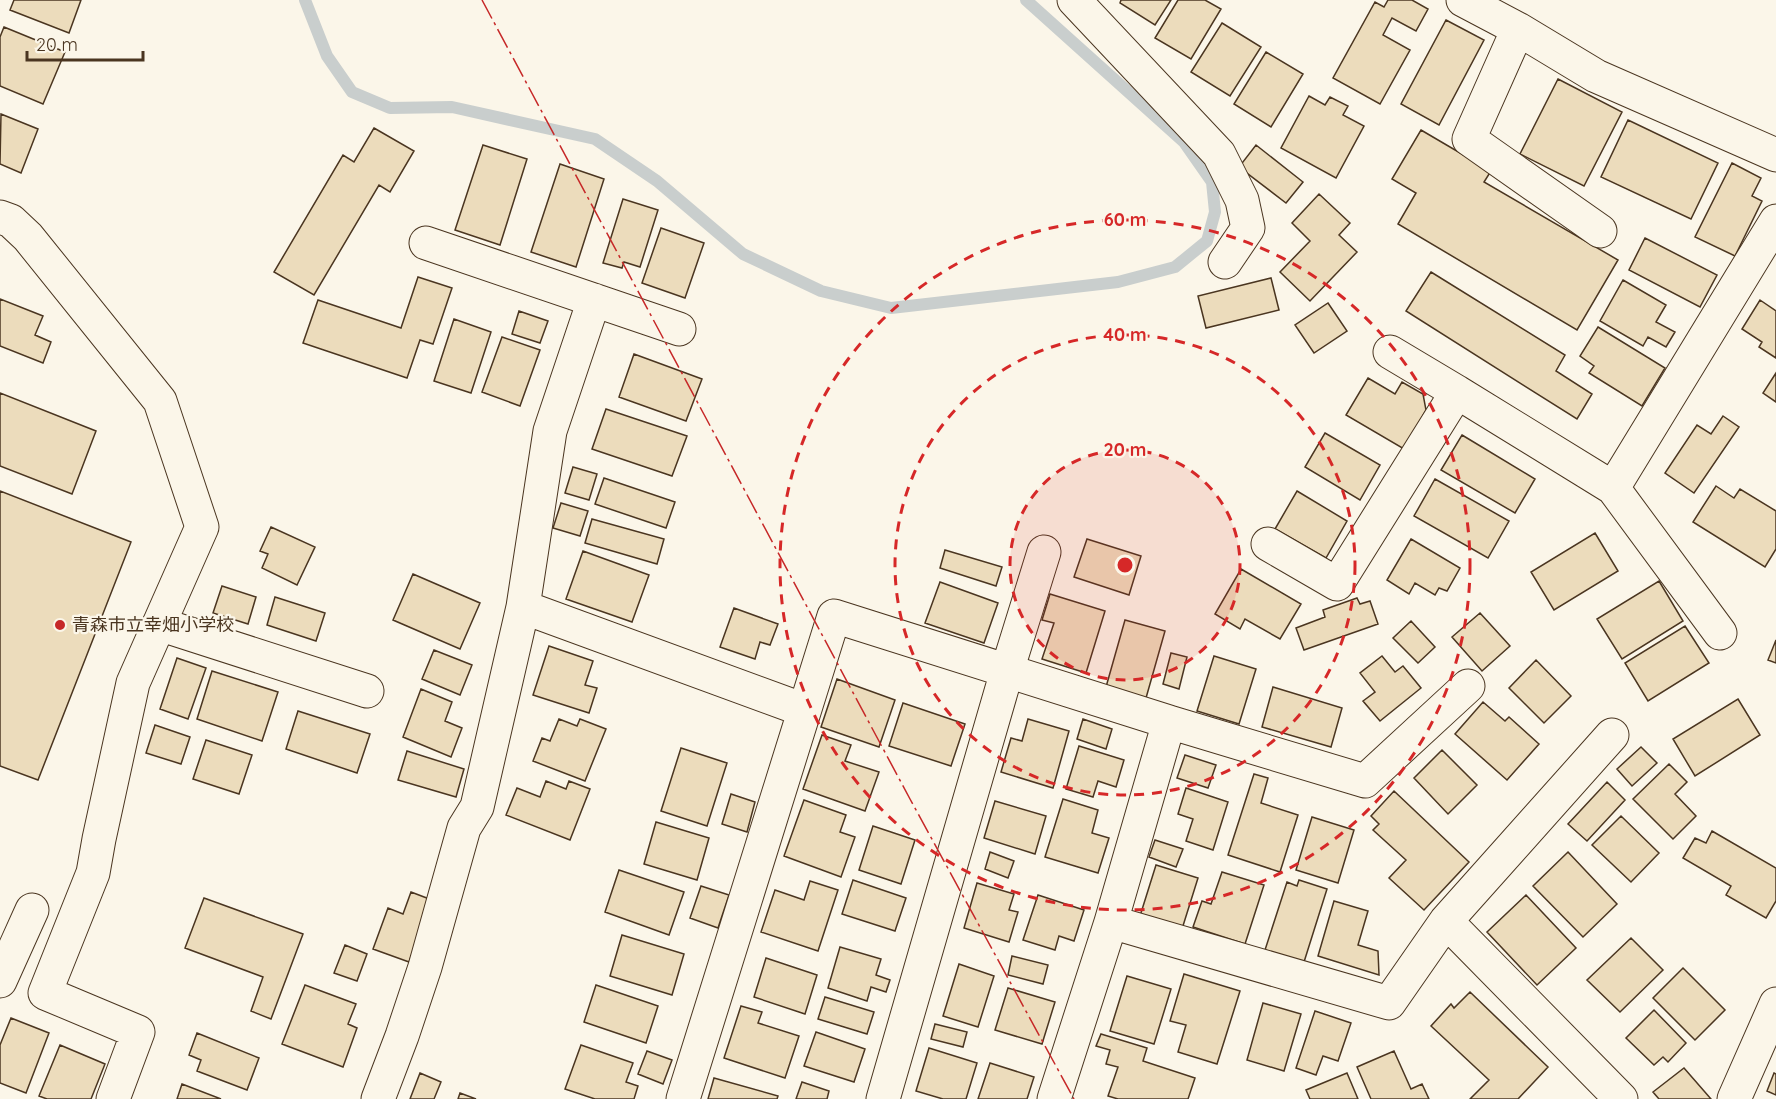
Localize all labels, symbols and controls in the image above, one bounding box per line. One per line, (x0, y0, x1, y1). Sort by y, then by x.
scale bar (27, 24, 142, 62)
text: 20 m (36, 33, 78, 56)
text: 60 m (1104, 208, 1146, 231)
text: 40 m (1103, 323, 1147, 346)
text: 20 m (1104, 438, 1146, 461)
centre of rings (1115, 555, 1135, 575)
place label: 青森市立幸畑小学校 (72, 613, 234, 636)
marker: 青森市立幸畑小学校 (53, 618, 67, 632)

